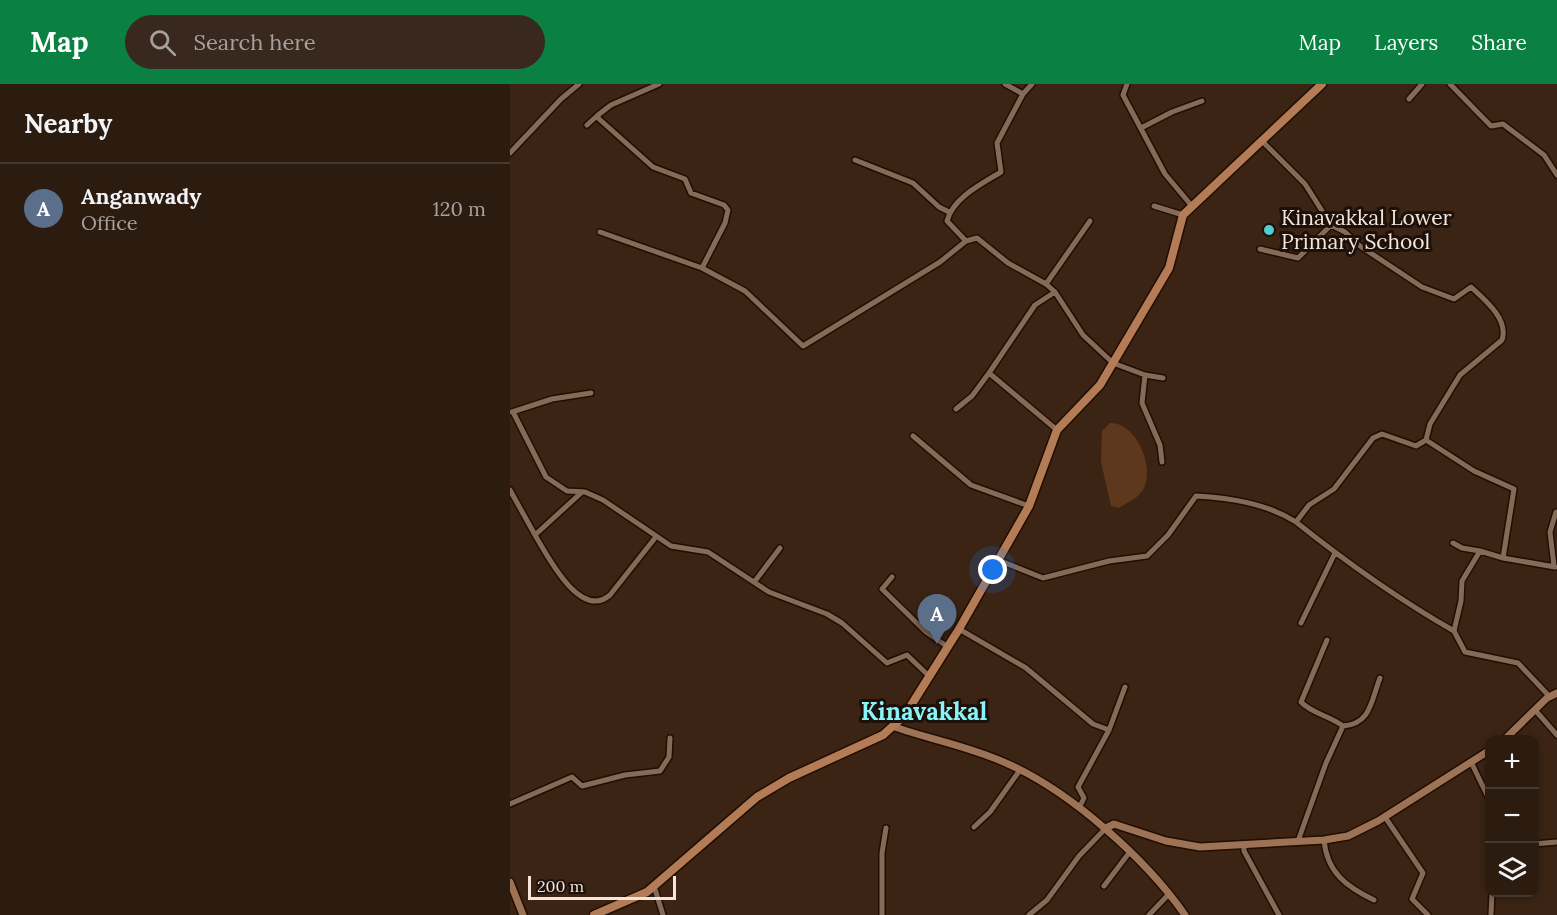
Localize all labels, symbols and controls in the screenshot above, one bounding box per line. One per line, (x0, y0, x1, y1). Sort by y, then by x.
search box (125, 15, 545, 69)
text: Map (30, 24, 89, 60)
icon: search (146, 26, 179, 59)
text: Search here (194, 28, 316, 56)
text: Map (1298, 29, 1341, 56)
text: Layers (1374, 29, 1438, 56)
text: Share (1471, 29, 1527, 56)
text: Nearby (24, 107, 112, 140)
text: Anganwady (81, 182, 201, 210)
text: A (37, 196, 50, 221)
text: 120 m (432, 196, 486, 221)
place label: Kinavakkal Lower Primary School (1281, 204, 1452, 255)
text: Office (81, 210, 138, 235)
marker: Kinavakkal Lower Primary School (1262, 223, 1276, 237)
your location (978, 555, 1007, 584)
pin: A (918, 594, 956, 644)
district label: Kinavakkal (861, 696, 987, 727)
map controls (1485, 735, 1539, 897)
button: + (1485, 735, 1539, 789)
button: − (1485, 789, 1539, 843)
button: layers (1485, 843, 1539, 897)
scale bar (528, 873, 676, 900)
text: 200 m (537, 876, 584, 896)

